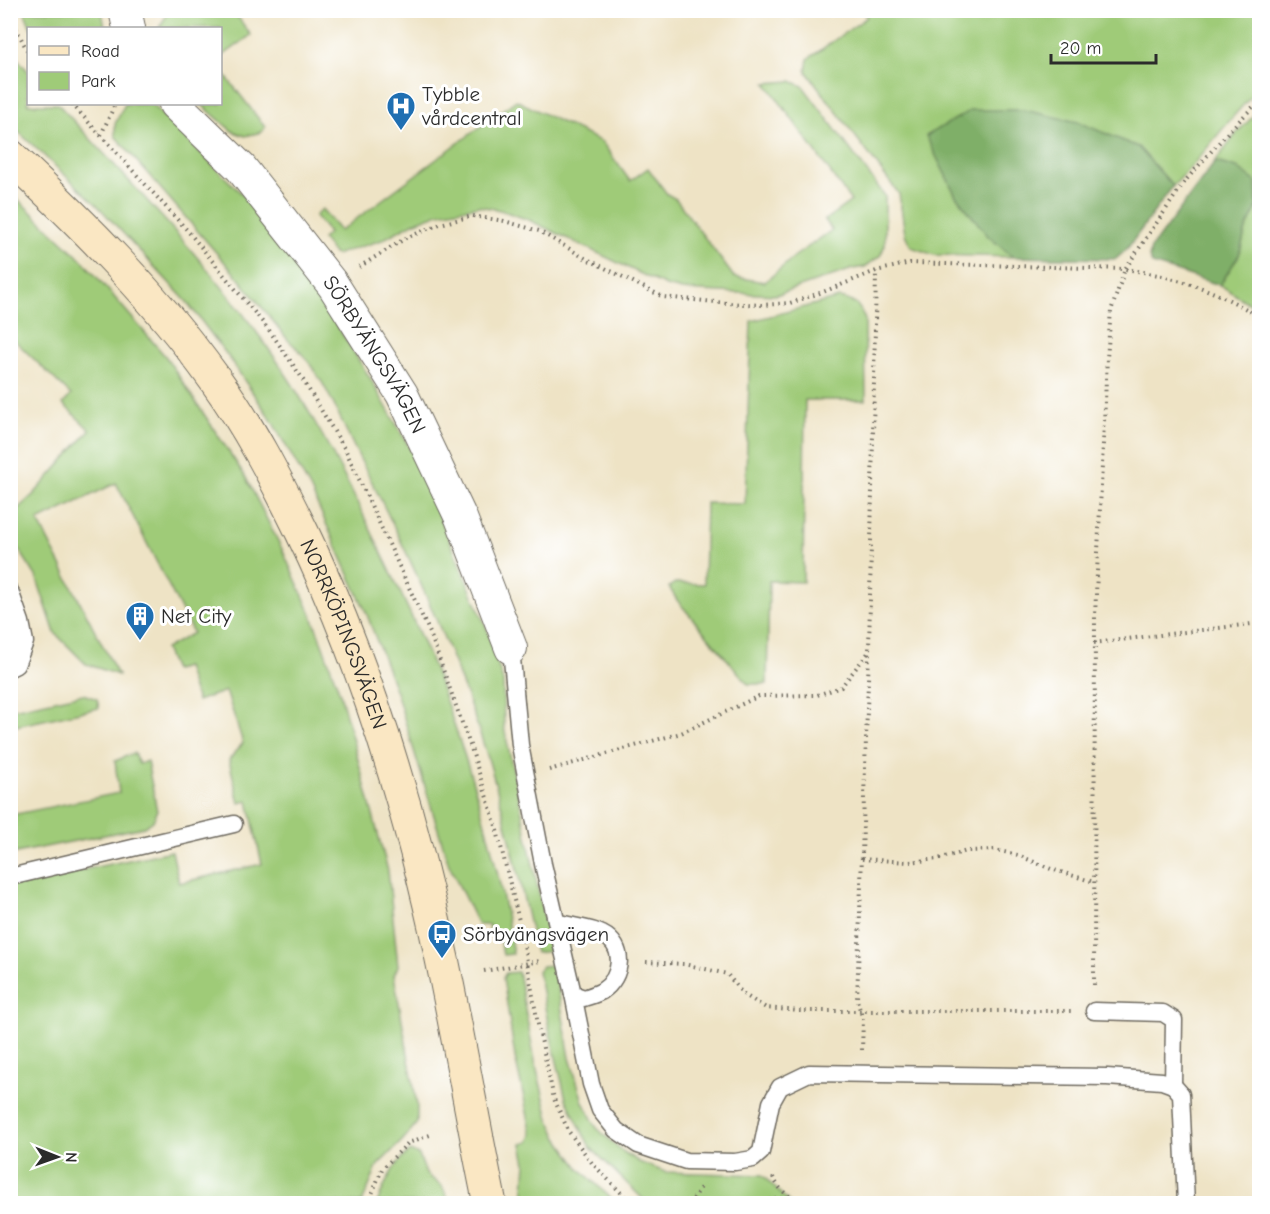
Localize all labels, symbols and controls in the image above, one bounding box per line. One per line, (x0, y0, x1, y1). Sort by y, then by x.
legend (27, 27, 222, 105)
scale bar (1051, 27, 1156, 65)
text: 20 m (1060, 38, 1101, 59)
text: Road (81, 41, 120, 62)
text: Park (81, 71, 116, 92)
place label: Tybble vårdcentral (421, 82, 522, 130)
hospital icon: Tybble vårdcentral (385, 90, 417, 132)
street label: SÖRBYÄNGSVÄGEN (318, 271, 431, 437)
street label: NORRKÖPINGSVÄGEN (295, 535, 392, 732)
building icon: Net City (124, 600, 156, 642)
place label: Net City (161, 604, 232, 628)
bus stop icon: Sörbyängsvägen (426, 918, 458, 960)
place label: Sörbyängsvägen (463, 922, 609, 946)
north arrow (27, 1127, 87, 1187)
text: N (62, 1152, 80, 1163)

